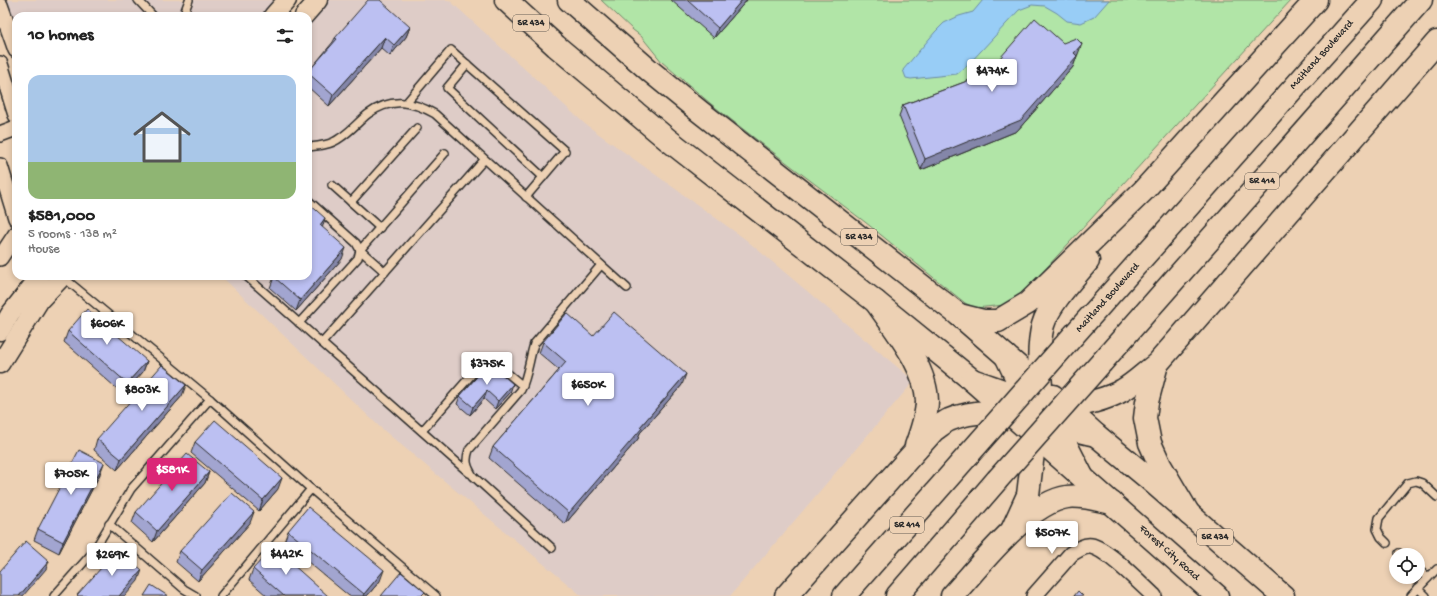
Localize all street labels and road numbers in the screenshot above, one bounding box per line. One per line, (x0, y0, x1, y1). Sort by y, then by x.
road number: SR 434 (513, 15, 549, 31)
street label: Maitland Boulevard (1288, 17, 1357, 92)
road number: SR 414 (1245, 173, 1279, 189)
road number: SR 434 (841, 229, 877, 245)
street label: Maitland Boulevard (1074, 260, 1143, 335)
road number: SR 414 (890, 517, 924, 533)
street label: Forest City Road (1136, 522, 1203, 584)
road number: SR 434 (1197, 529, 1233, 545)

